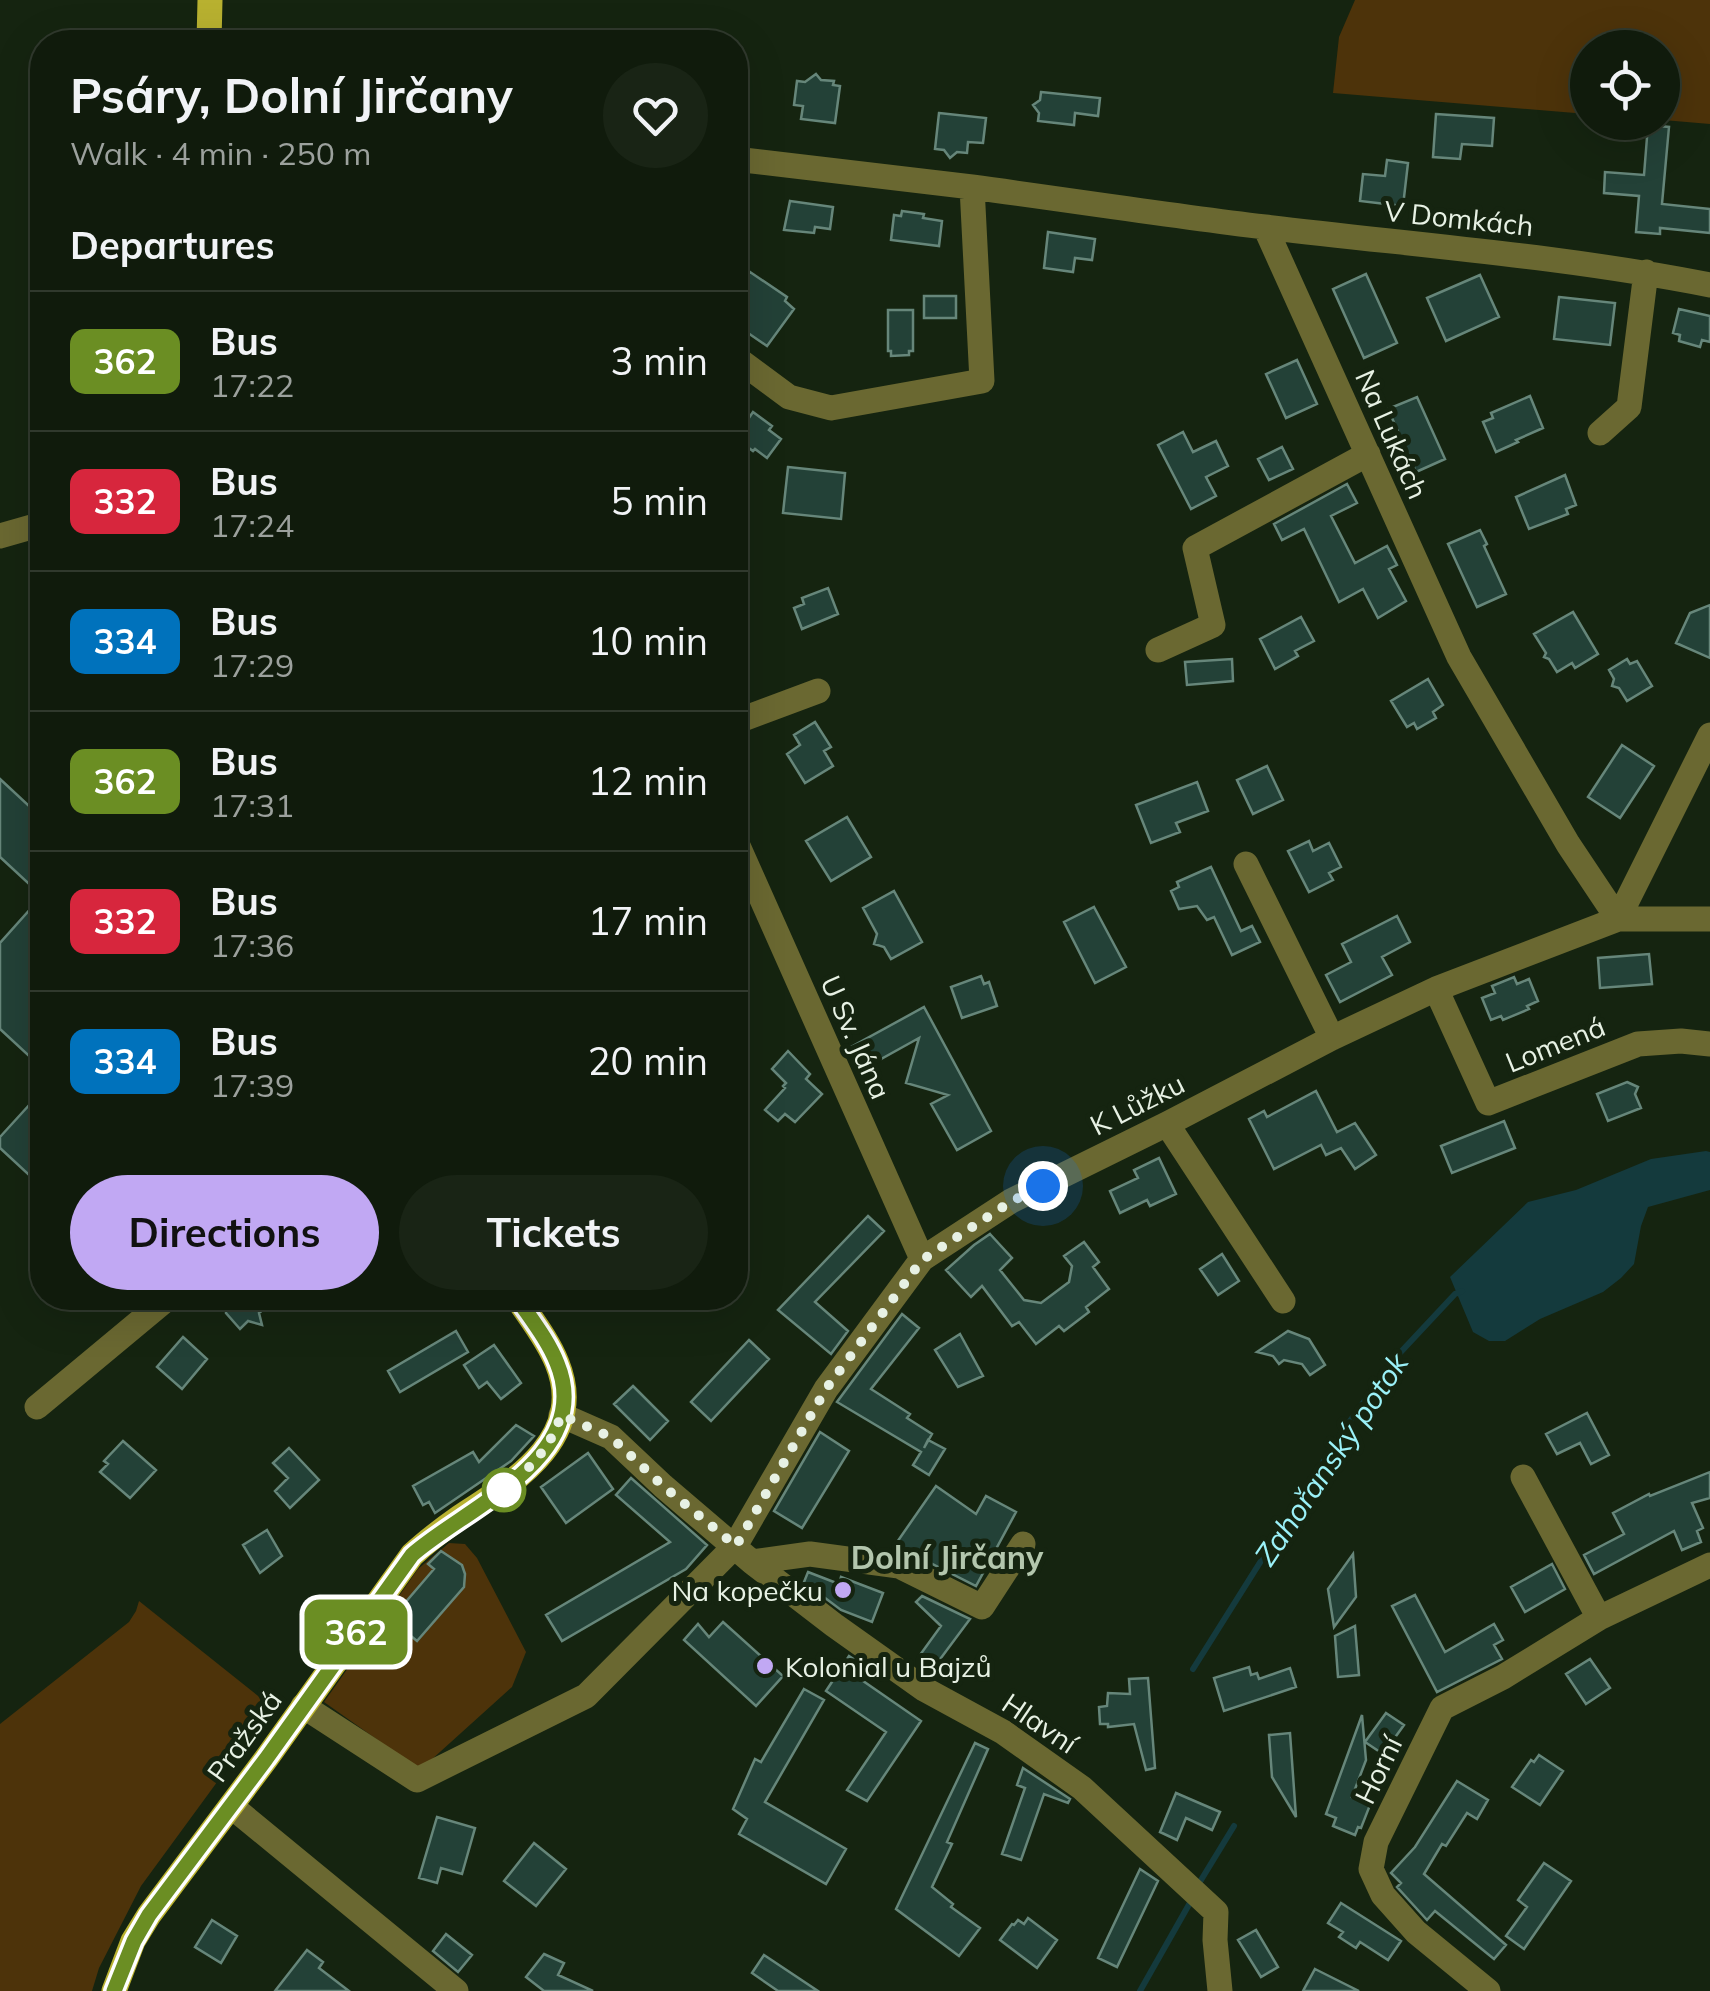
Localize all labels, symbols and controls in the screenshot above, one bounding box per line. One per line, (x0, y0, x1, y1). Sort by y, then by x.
map controls (1570, 30, 1680, 140)
button: locate (1570, 30, 1680, 140)
button: heart (603, 63, 708, 168)
text: Psáry, Dolní Jirčany (70, 65, 513, 125)
text: Walk · 4 min · 250 m (70, 133, 371, 173)
street label: V Domkách (1383, 193, 1535, 243)
text: Departures (70, 221, 274, 269)
text: Bus (210, 317, 278, 365)
text: 3 min (611, 337, 708, 385)
text: 362 (93, 339, 157, 383)
street label: Na Lukách (1348, 364, 1436, 504)
text: 17:22 (210, 365, 294, 405)
text: Bus (210, 457, 278, 505)
text: 5 min (611, 477, 708, 525)
text: 332 (93, 479, 157, 523)
text: 17:24 (210, 505, 294, 545)
text: Bus (210, 597, 278, 645)
text: 10 min (588, 617, 708, 665)
text: 334 (93, 619, 157, 663)
text: 17:29 (210, 645, 294, 685)
text: Bus (210, 737, 278, 785)
text: 12 min (588, 757, 708, 805)
text: 362 (93, 759, 157, 803)
text: 17:31 (210, 785, 294, 825)
text: Bus (210, 877, 278, 925)
text: 17 min (588, 897, 708, 945)
text: 332 (93, 899, 157, 943)
text: 17:36 (210, 925, 294, 965)
street label: U Sv. Jána (813, 970, 899, 1104)
street label: Lomená (1500, 1008, 1610, 1080)
text: Bus (210, 1017, 278, 1065)
text: 20 min (588, 1037, 708, 1085)
text: 334 (93, 1039, 157, 1083)
text: 17:39 (210, 1065, 294, 1105)
street label: K Lůžku (1084, 1065, 1190, 1143)
your location (1018, 1161, 1068, 1211)
button: Directions (70, 1175, 379, 1290)
button: Tickets (399, 1175, 708, 1290)
water label: Zahořanský potok (1246, 1344, 1417, 1572)
unlabelled marker (483, 1469, 525, 1511)
district label: Dolní Jirčany (851, 1537, 1044, 1577)
place label: Na kopečku (671, 1573, 823, 1608)
marker: Na kopečku (832, 1579, 854, 1601)
line badge: 362 (298, 1600, 414, 1664)
text: 362 (324, 1610, 388, 1654)
place label: Kolonial u Bajzů (785, 1649, 992, 1684)
marker: Kolonial u Bajzů (754, 1655, 776, 1677)
street label: Pražská (199, 1684, 289, 1788)
street label: Hlavní (996, 1685, 1085, 1761)
street label: Horní (1347, 1729, 1410, 1809)

